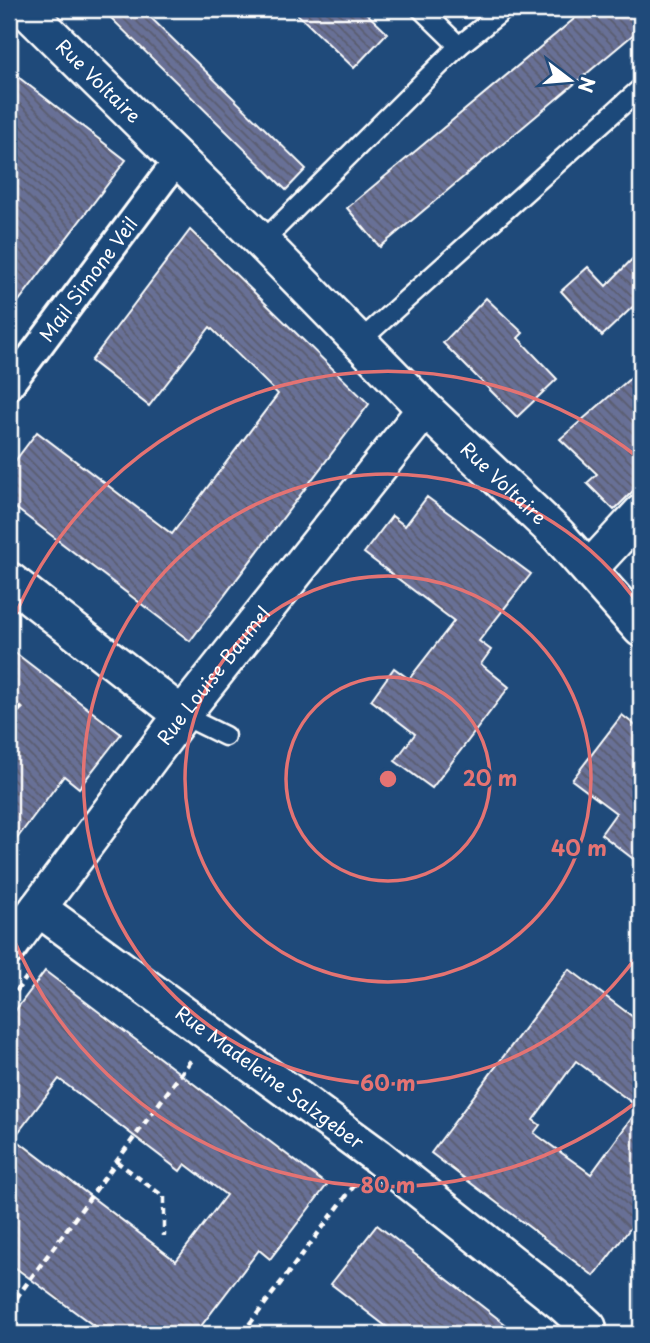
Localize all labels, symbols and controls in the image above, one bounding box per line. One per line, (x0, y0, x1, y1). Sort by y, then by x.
street label: Rue Voltaire (50, 32, 148, 129)
north arrow (534, 46, 604, 116)
text: N (572, 74, 603, 96)
street label: Mail Simone Veil (32, 211, 144, 347)
street label: Rue Voltaire (455, 435, 554, 531)
street label: Rue Louise Baumel (150, 600, 276, 750)
text: 20 m (463, 761, 517, 793)
centre of rings (376, 767, 400, 791)
text: 40 m (551, 831, 607, 863)
street label: Rue Madeleine Salzgeber (170, 998, 370, 1155)
text: 60 m (360, 1066, 416, 1098)
text: 80 m (361, 1168, 415, 1200)

